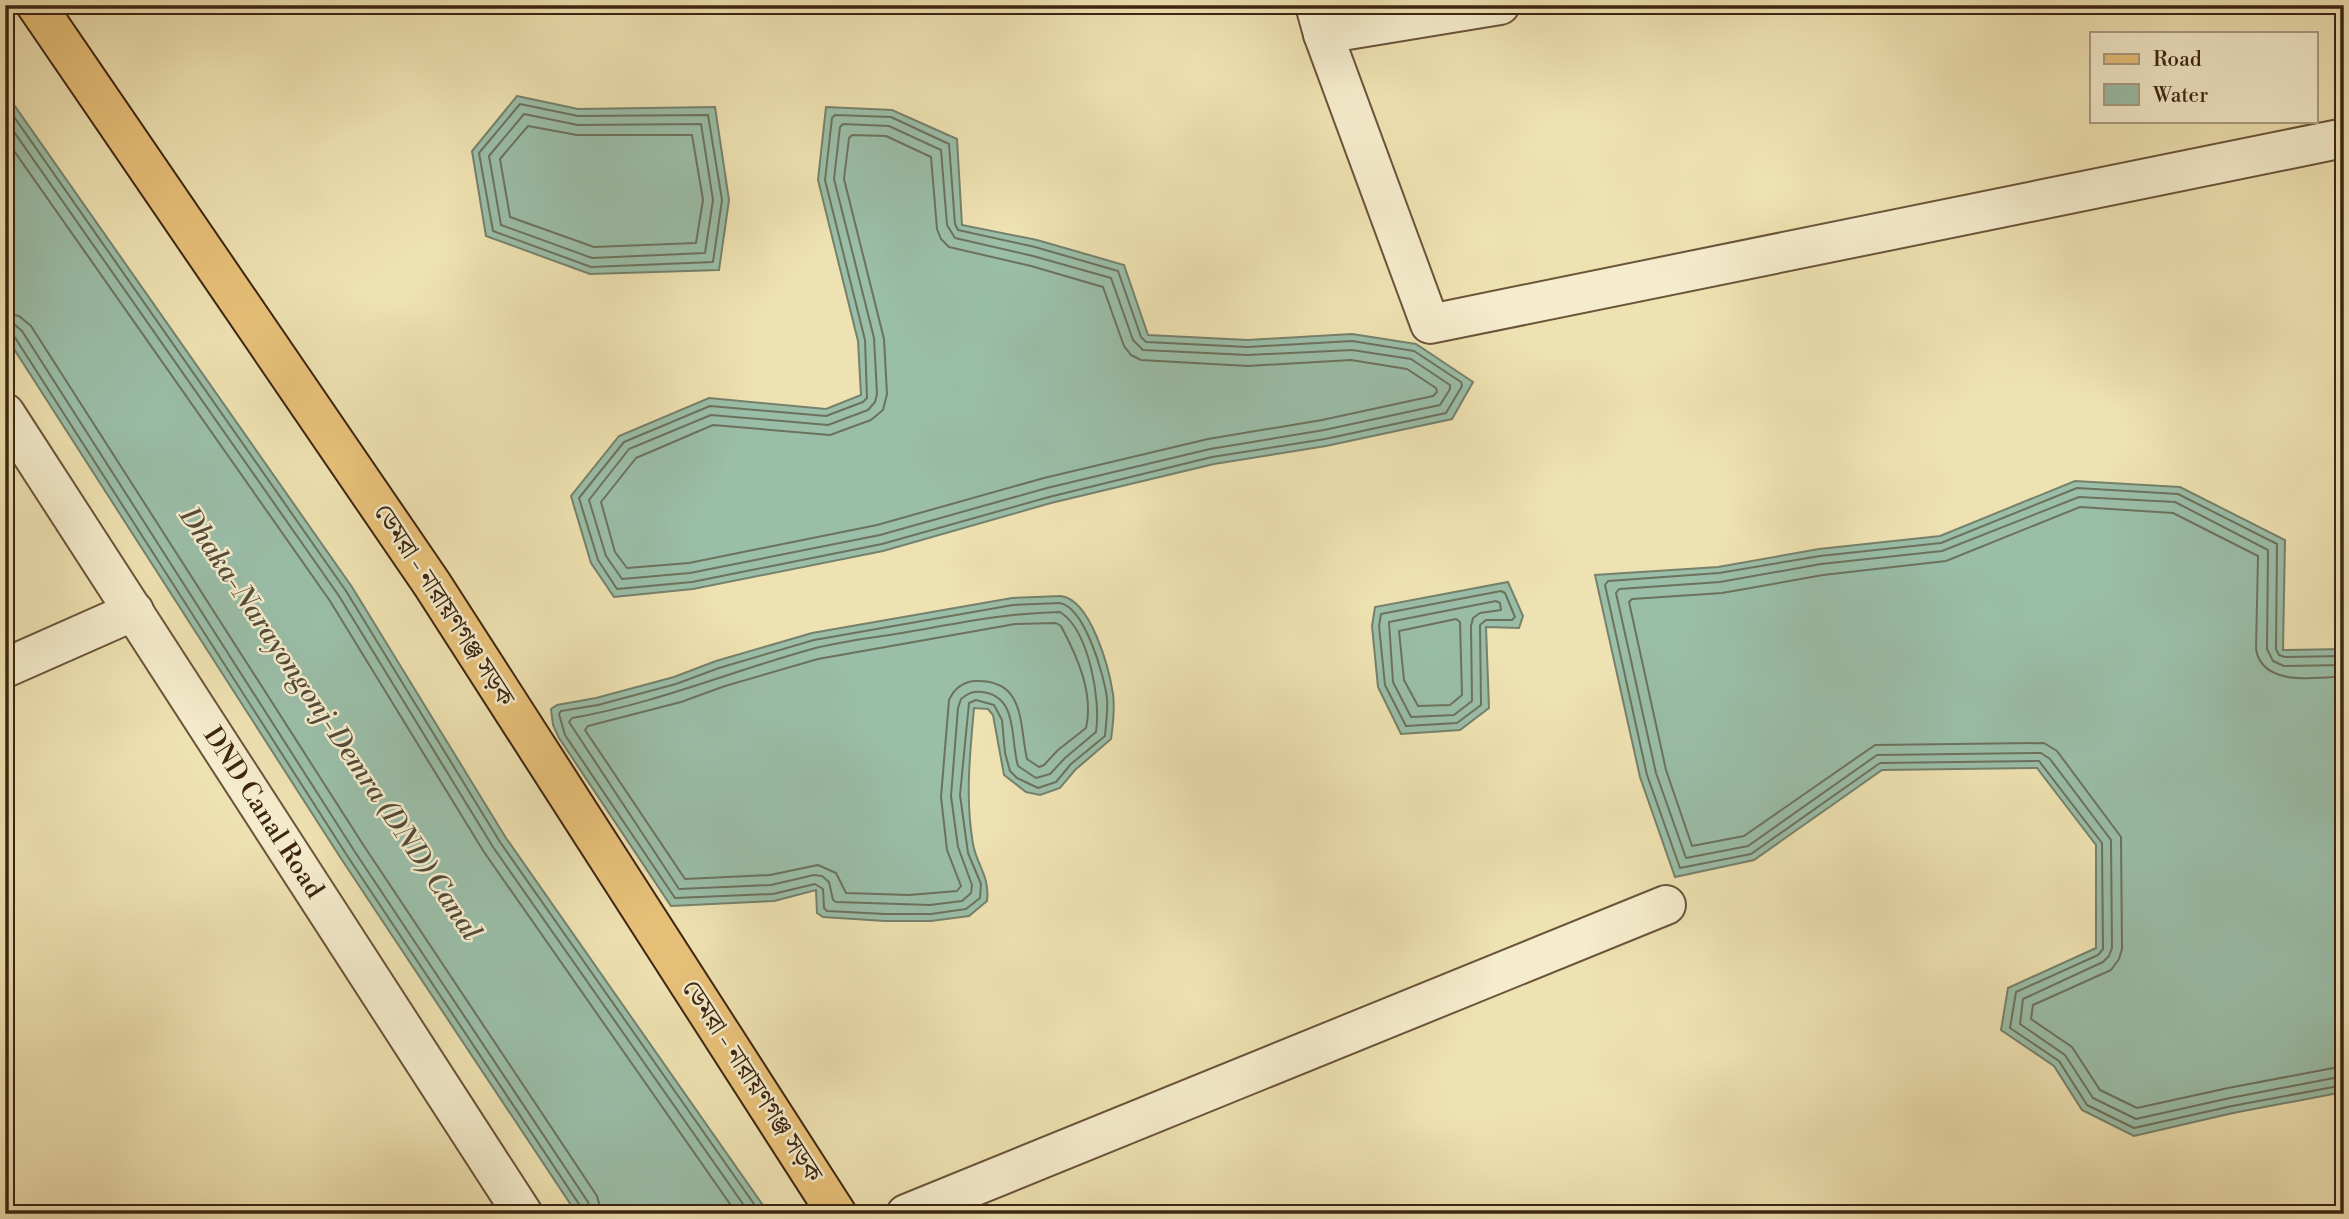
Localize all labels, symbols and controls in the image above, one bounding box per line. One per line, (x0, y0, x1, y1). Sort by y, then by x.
legend (2090, 32, 2318, 122)
text: Road (2153, 47, 2202, 73)
text: Water (2152, 83, 2208, 109)
street label: ডেমরা - নারায়ণগঞ্জ সড়ক (367, 498, 522, 714)
water label: Dhaka-Narayongonj-Demra (DND) Canal (171, 500, 489, 948)
street label: DND Canal Road (196, 721, 331, 905)
street label: ডেমরা - নারায়ণগঞ্জ সড়ক (675, 974, 830, 1190)

